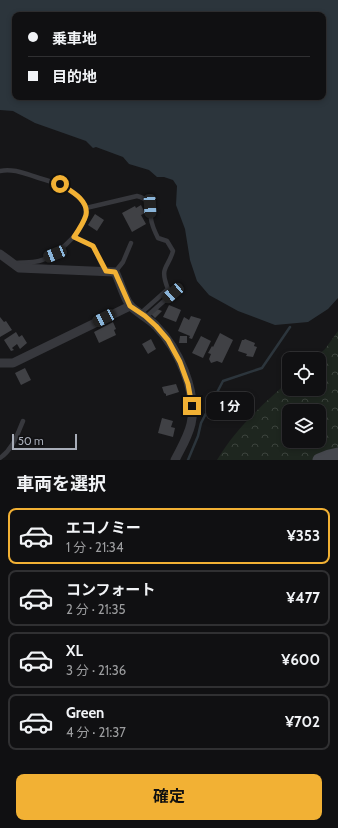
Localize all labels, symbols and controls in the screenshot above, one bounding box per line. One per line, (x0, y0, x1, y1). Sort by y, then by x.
text: 乗車地 (52, 30, 97, 48)
text: 目的地 (52, 68, 97, 86)
route start (51, 175, 69, 193)
car (143, 194, 157, 218)
car (42, 244, 68, 264)
car (160, 281, 186, 305)
car (91, 307, 117, 329)
map controls (282, 352, 326, 448)
button: locate (282, 352, 326, 396)
callout: 1 分 (206, 392, 254, 420)
route end (183, 397, 201, 415)
text: 1 分 (220, 398, 240, 414)
button: layers (282, 404, 326, 448)
scale bar (12, 432, 77, 451)
text: 50 m (18, 434, 44, 448)
text: 車両を選択 (16, 473, 106, 495)
icon: car (18, 518, 54, 554)
text: エコノミー (66, 519, 141, 537)
text: ¥353 (287, 527, 320, 545)
text: 1 分 · 21:34 (66, 539, 123, 555)
icon: car (18, 580, 54, 616)
text: コンフォート (66, 581, 156, 599)
text: ¥477 (286, 589, 320, 607)
text: 2 分 · 21:35 (66, 601, 126, 617)
icon: car (18, 642, 54, 678)
text: XL (66, 642, 83, 660)
text: ¥600 (281, 651, 320, 669)
text: 3 分 · 21:36 (66, 662, 126, 678)
icon: car (18, 704, 54, 740)
text: Green (66, 704, 104, 722)
text: ¥702 (285, 713, 320, 731)
text: 4 分 · 21:37 (66, 724, 126, 740)
button: 確定 (16, 774, 322, 820)

